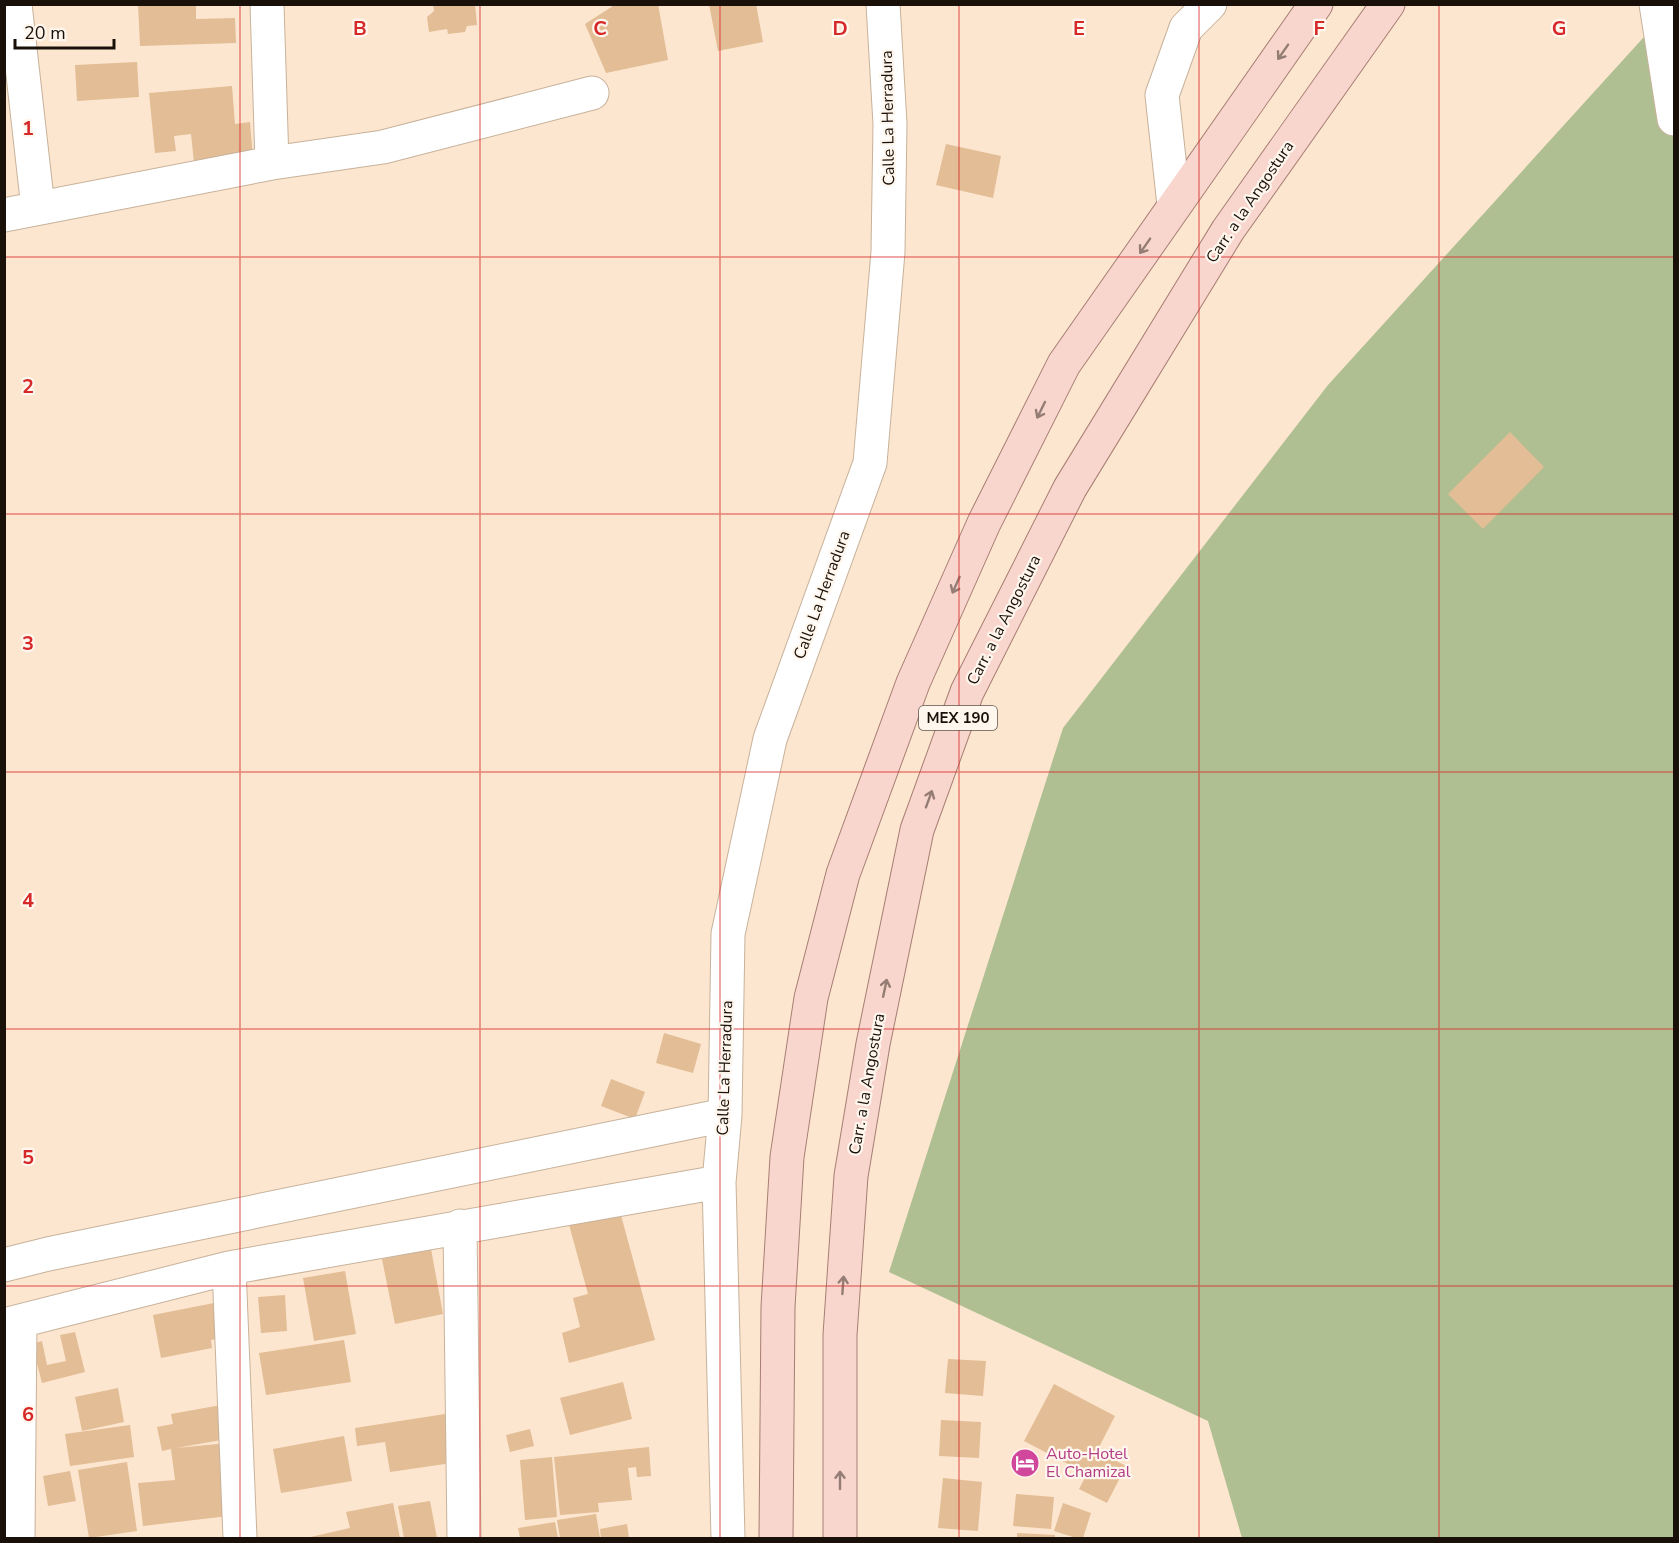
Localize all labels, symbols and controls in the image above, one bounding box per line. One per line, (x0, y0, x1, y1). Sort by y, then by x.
scale bar (15, 12, 114, 50)
text: B (353, 15, 367, 42)
text: C (593, 15, 607, 42)
text: D (832, 15, 848, 42)
text: E (1073, 15, 1085, 42)
text: F (1313, 15, 1325, 42)
text: G (1552, 15, 1566, 42)
text: 20 m (24, 21, 66, 45)
one-way arrow (1276, 44, 1289, 60)
street label: Calle La Herradura (876, 50, 900, 186)
text: 1 (22, 115, 34, 142)
street label: Carr. a la Angostura (1201, 137, 1299, 267)
one-way arrow (1139, 237, 1151, 253)
text: 2 (22, 373, 34, 400)
one-way arrow (1034, 400, 1046, 418)
street label: Calle La Herradura (789, 528, 855, 662)
street label: Carr. a la Angostura (962, 551, 1046, 689)
one-way arrow (950, 576, 962, 594)
text: 3 (22, 630, 34, 657)
road number: MEX 190 (919, 706, 997, 730)
one-way arrow (924, 790, 935, 809)
text: 4 (22, 887, 34, 914)
one-way arrow (879, 979, 891, 998)
street label: Calle La Herradura (712, 1000, 738, 1136)
street label: Carr. a la Angostura (844, 1012, 890, 1156)
text: 5 (22, 1144, 34, 1171)
one-way arrow (838, 1276, 849, 1296)
text: 6 (22, 1401, 34, 1428)
place label: Auto-Hotel El Chamizal (1046, 1443, 1131, 1483)
hotel icon: Auto-Hotel El Chamizal (1009, 1447, 1041, 1479)
one-way arrow (834, 1471, 846, 1491)

